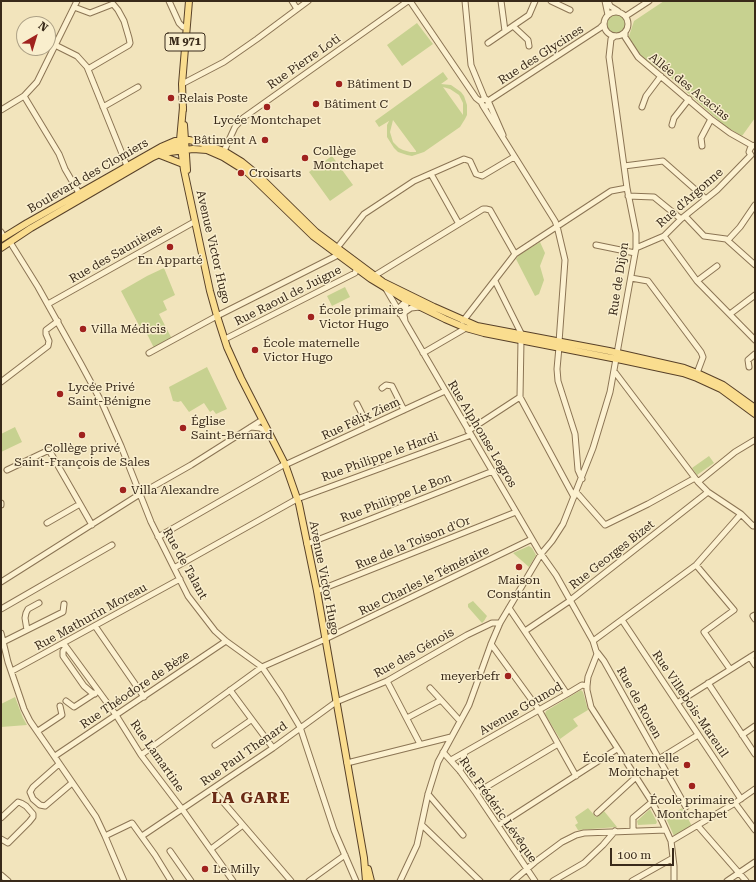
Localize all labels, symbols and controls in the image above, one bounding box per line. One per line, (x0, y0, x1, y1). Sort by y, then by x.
north arrow (16, 16, 56, 56)
text: N (36, 19, 50, 35)
street label: Rue des Glycines (496, 22, 586, 88)
street label: Rue Pierre Loti (265, 31, 343, 93)
road number: M 971 (165, 33, 205, 51)
street label: Allée des Acacias (646, 50, 732, 124)
place label: Bâtiment D (347, 77, 412, 91)
marker: Bâtiment D (334, 79, 344, 89)
place label: Relais Poste (179, 91, 248, 105)
marker: Relais Poste (166, 93, 176, 103)
place label: Bâtiment C (324, 97, 388, 111)
marker: Bâtiment C (311, 99, 321, 109)
marker: Lycée Montchapet (262, 102, 272, 112)
place label: Lycée Montchapet (213, 113, 321, 127)
place label: Bâtiment A (193, 133, 257, 147)
marker: Bâtiment A (260, 135, 270, 145)
street label: Boulevard des Clomiers (25, 136, 151, 216)
place label: Collège Montchapet (313, 144, 384, 172)
marker: Collège Montchapet (300, 153, 310, 163)
street label: Rue d'Argonne (654, 165, 726, 231)
place label: Croisarts (249, 166, 301, 180)
marker: Croisarts (236, 168, 246, 178)
street label: Avenue Victor Hugo (193, 189, 233, 305)
street label: Rue des Saunières (67, 222, 165, 286)
street label: Rue de Dijon (606, 241, 632, 317)
marker: En Apparté (165, 242, 175, 252)
place label: En Apparté (138, 253, 202, 267)
street label: Rue Raoul de Juigne (232, 263, 344, 329)
place label: École primaire Victor Hugo (319, 303, 403, 331)
marker: École primaire Victor Hugo (306, 312, 316, 322)
place label: Villa Médicis (91, 322, 166, 336)
marker: Villa Médicis (78, 324, 88, 334)
place label: École maternelle Victor Hugo (263, 336, 360, 364)
marker: École maternelle Victor Hugo (250, 345, 260, 355)
street label: Rue Alphonse Legros (444, 378, 520, 490)
place label: Lycée Privé Saint-Bénigne (68, 380, 151, 408)
marker: Lycée Privé Saint-Bénigne (55, 389, 65, 399)
street label: Rue Félix Ziem (320, 395, 402, 443)
place label: Église Saint-Bernard (191, 414, 273, 442)
marker: Église Saint-Bernard (178, 423, 188, 433)
street label: Rue Philippe le Hardi (320, 429, 440, 485)
marker: Collège privé Saint-François de Sales (77, 430, 87, 440)
place label: Collège privé Saint-François de Sales (14, 441, 150, 469)
street label: Rue Philippe Le Bon (339, 470, 453, 526)
place label: Villa Alexandre (131, 483, 219, 497)
marker: Villa Alexandre (118, 485, 128, 495)
street label: Rue de la Toison d'Or (354, 513, 472, 573)
street label: Rue Georges Bizet (567, 517, 657, 593)
street label: Avenue Victor Hugo (306, 520, 342, 636)
street label: Rue de Talant (160, 526, 210, 602)
street label: Rue Charles le Téméraire (356, 543, 492, 619)
marker: Maison Constantin (514, 562, 524, 572)
place label: Maison Constantin (487, 573, 551, 601)
street label: Rue Mathurin Moreau (32, 580, 150, 654)
street label: Rue des Génois (372, 625, 456, 681)
street label: Rue Théodore de Bèze (78, 648, 192, 732)
street label: Rue Villebois-Mareuil (649, 648, 731, 760)
street label: Rue de Rouen (613, 665, 665, 741)
place label: meyerbefr (440, 669, 500, 683)
marker: meyerbefr (503, 671, 513, 681)
street label: Avenue Gounod (477, 679, 565, 739)
street label: Rue Lamartine (127, 717, 187, 795)
street label: Rue Paul Thenard (198, 719, 290, 789)
place label: École maternelle Montchapet (582, 751, 679, 779)
street label: Rue Frédéric Lévêque (456, 754, 540, 866)
marker: École maternelle Montchapet (682, 760, 692, 770)
marker: École primaire Montchapet (687, 781, 697, 791)
district label: LA GARE (211, 788, 291, 808)
place label: École primaire Montchapet (650, 793, 734, 821)
scale bar (612, 840, 676, 866)
text: 100 m (617, 848, 651, 862)
place label: Le Milly (213, 862, 260, 876)
marker: Le Milly (200, 864, 210, 874)

